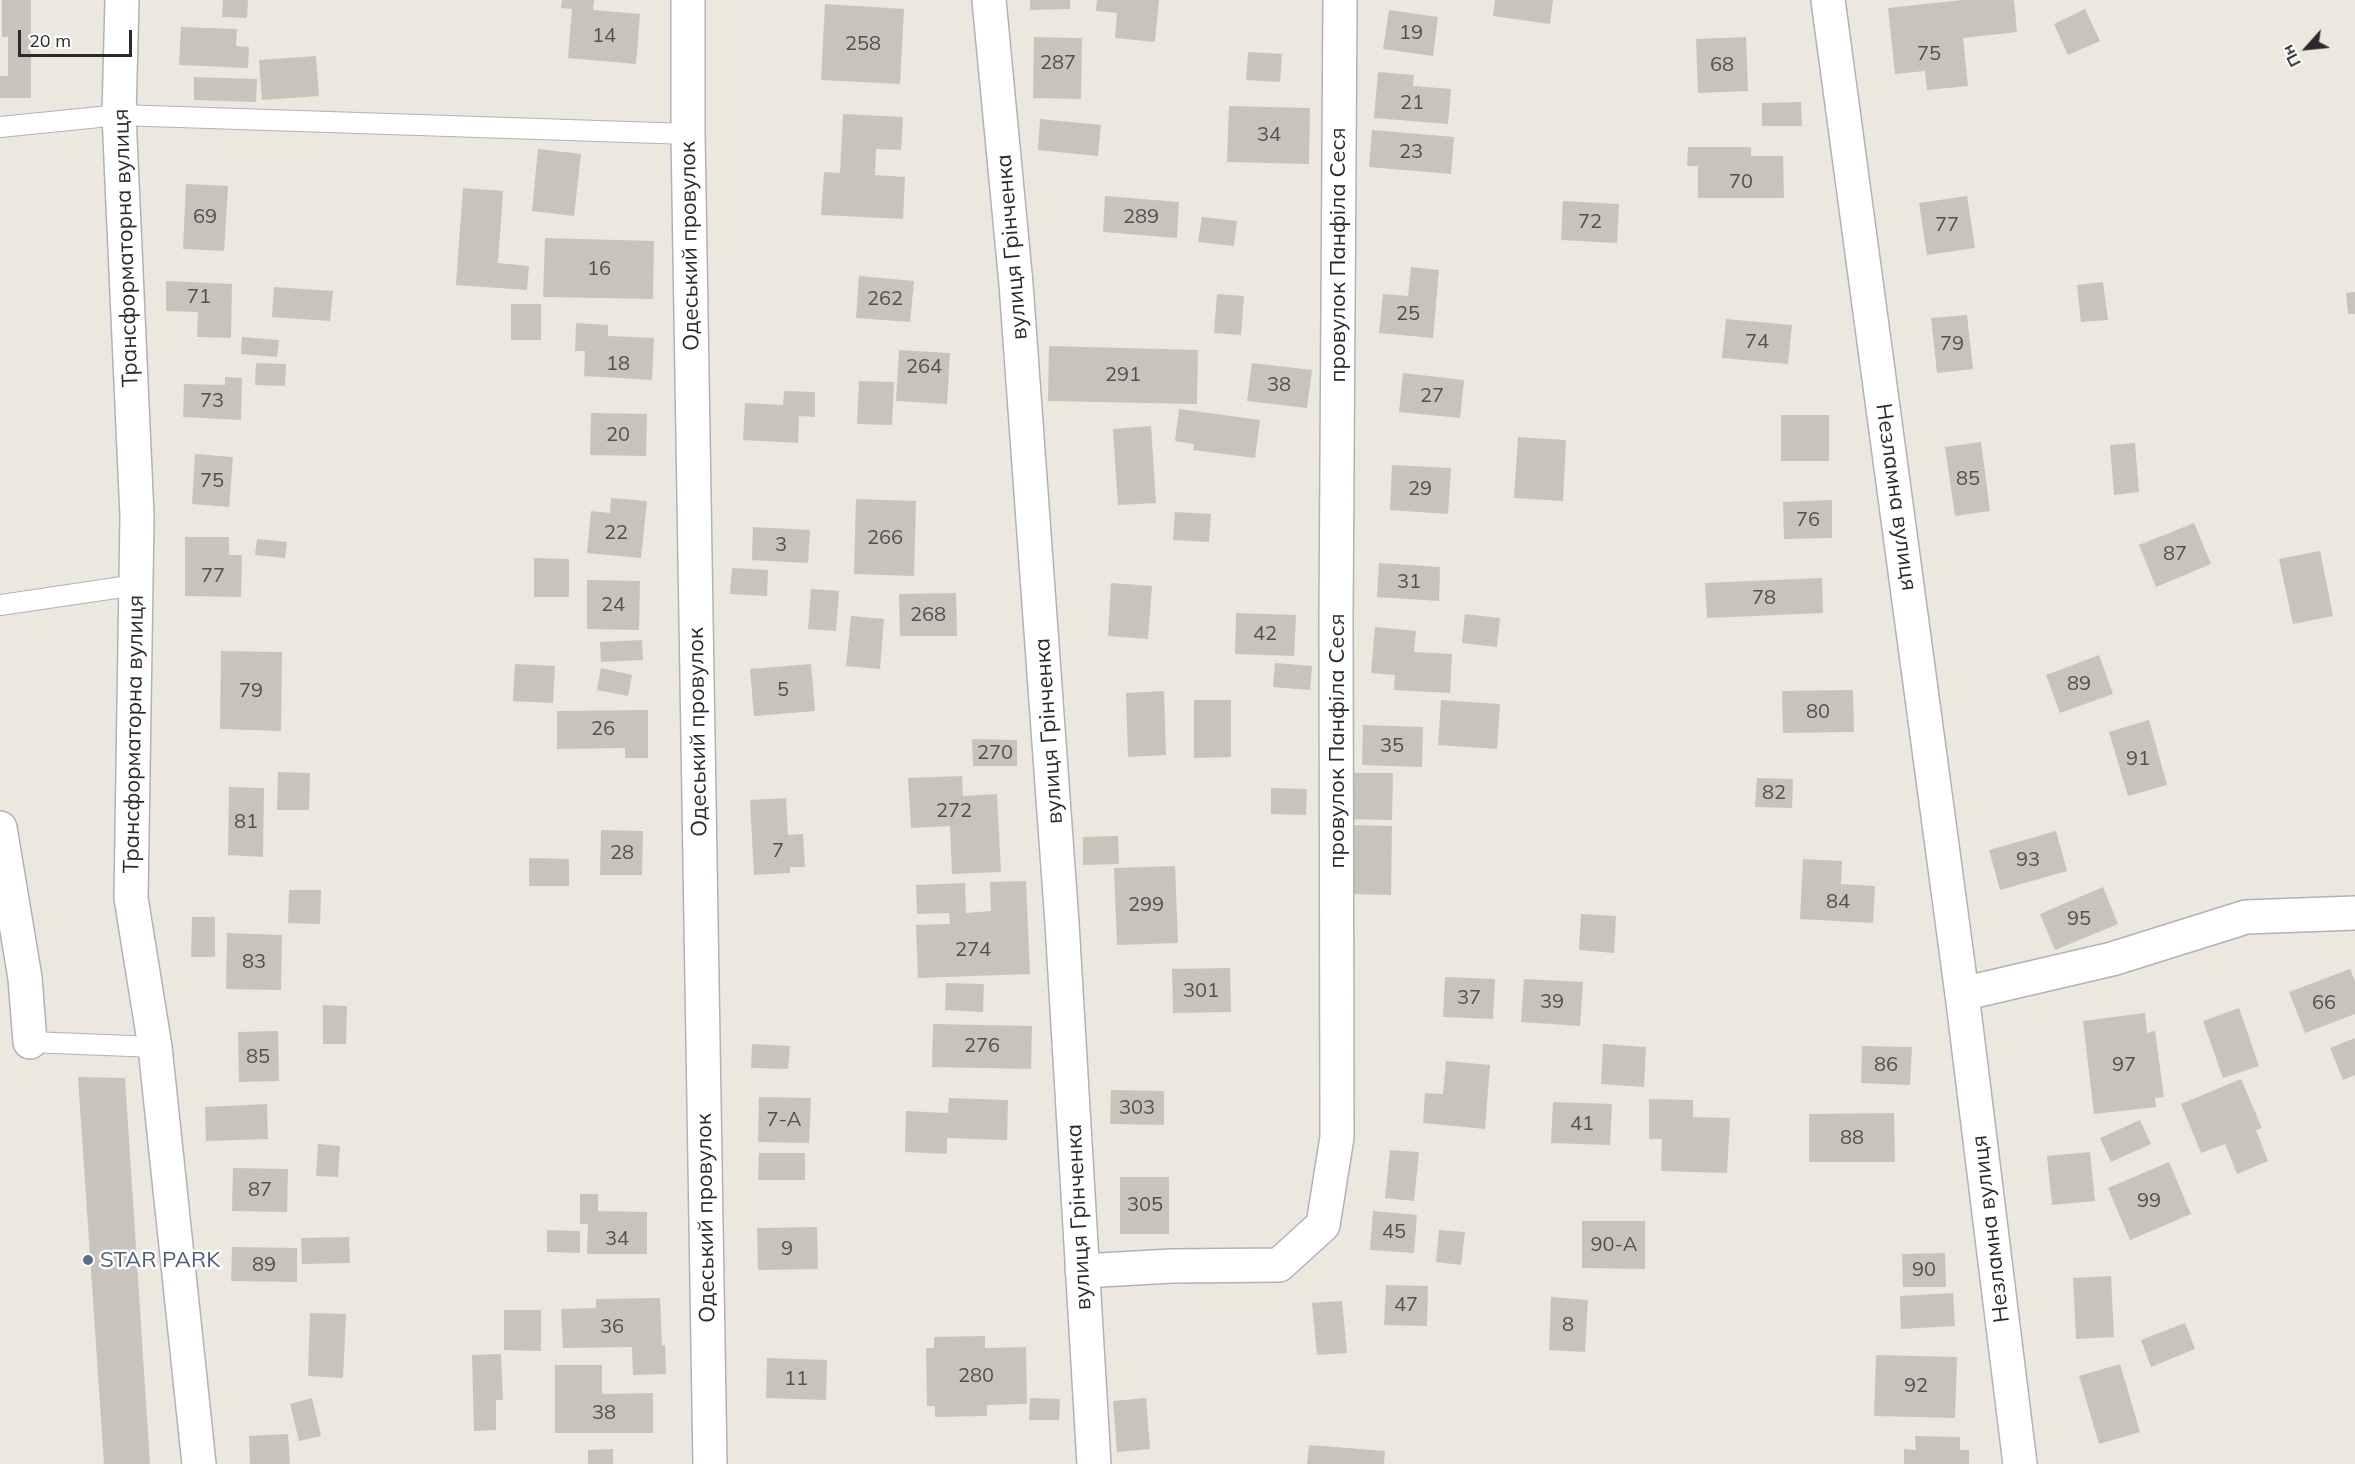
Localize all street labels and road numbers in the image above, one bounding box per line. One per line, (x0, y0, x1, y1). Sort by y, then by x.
street label: Трансформаторна вулиця (108, 108, 144, 388)
street label: провулок Панфіла Сеся (1325, 127, 1351, 383)
street label: Одеський провулок (675, 141, 705, 351)
street label: вулиця Грінченка (991, 153, 1033, 341)
street label: Незламна вулиця (1870, 402, 1922, 592)
street label: Трансформаторна вулиця (118, 594, 150, 874)
street label: провулок Панфіла Сеся (1324, 613, 1350, 869)
street label: Одеський провулок (683, 627, 713, 837)
street label: вулиця Грінченка (1029, 637, 1069, 825)
street label: Одеський провулок (691, 1113, 721, 1323)
street label: вулиця Грінченка (1061, 1123, 1097, 1311)
street label: Незламна вулиця (1966, 1134, 2016, 1324)

